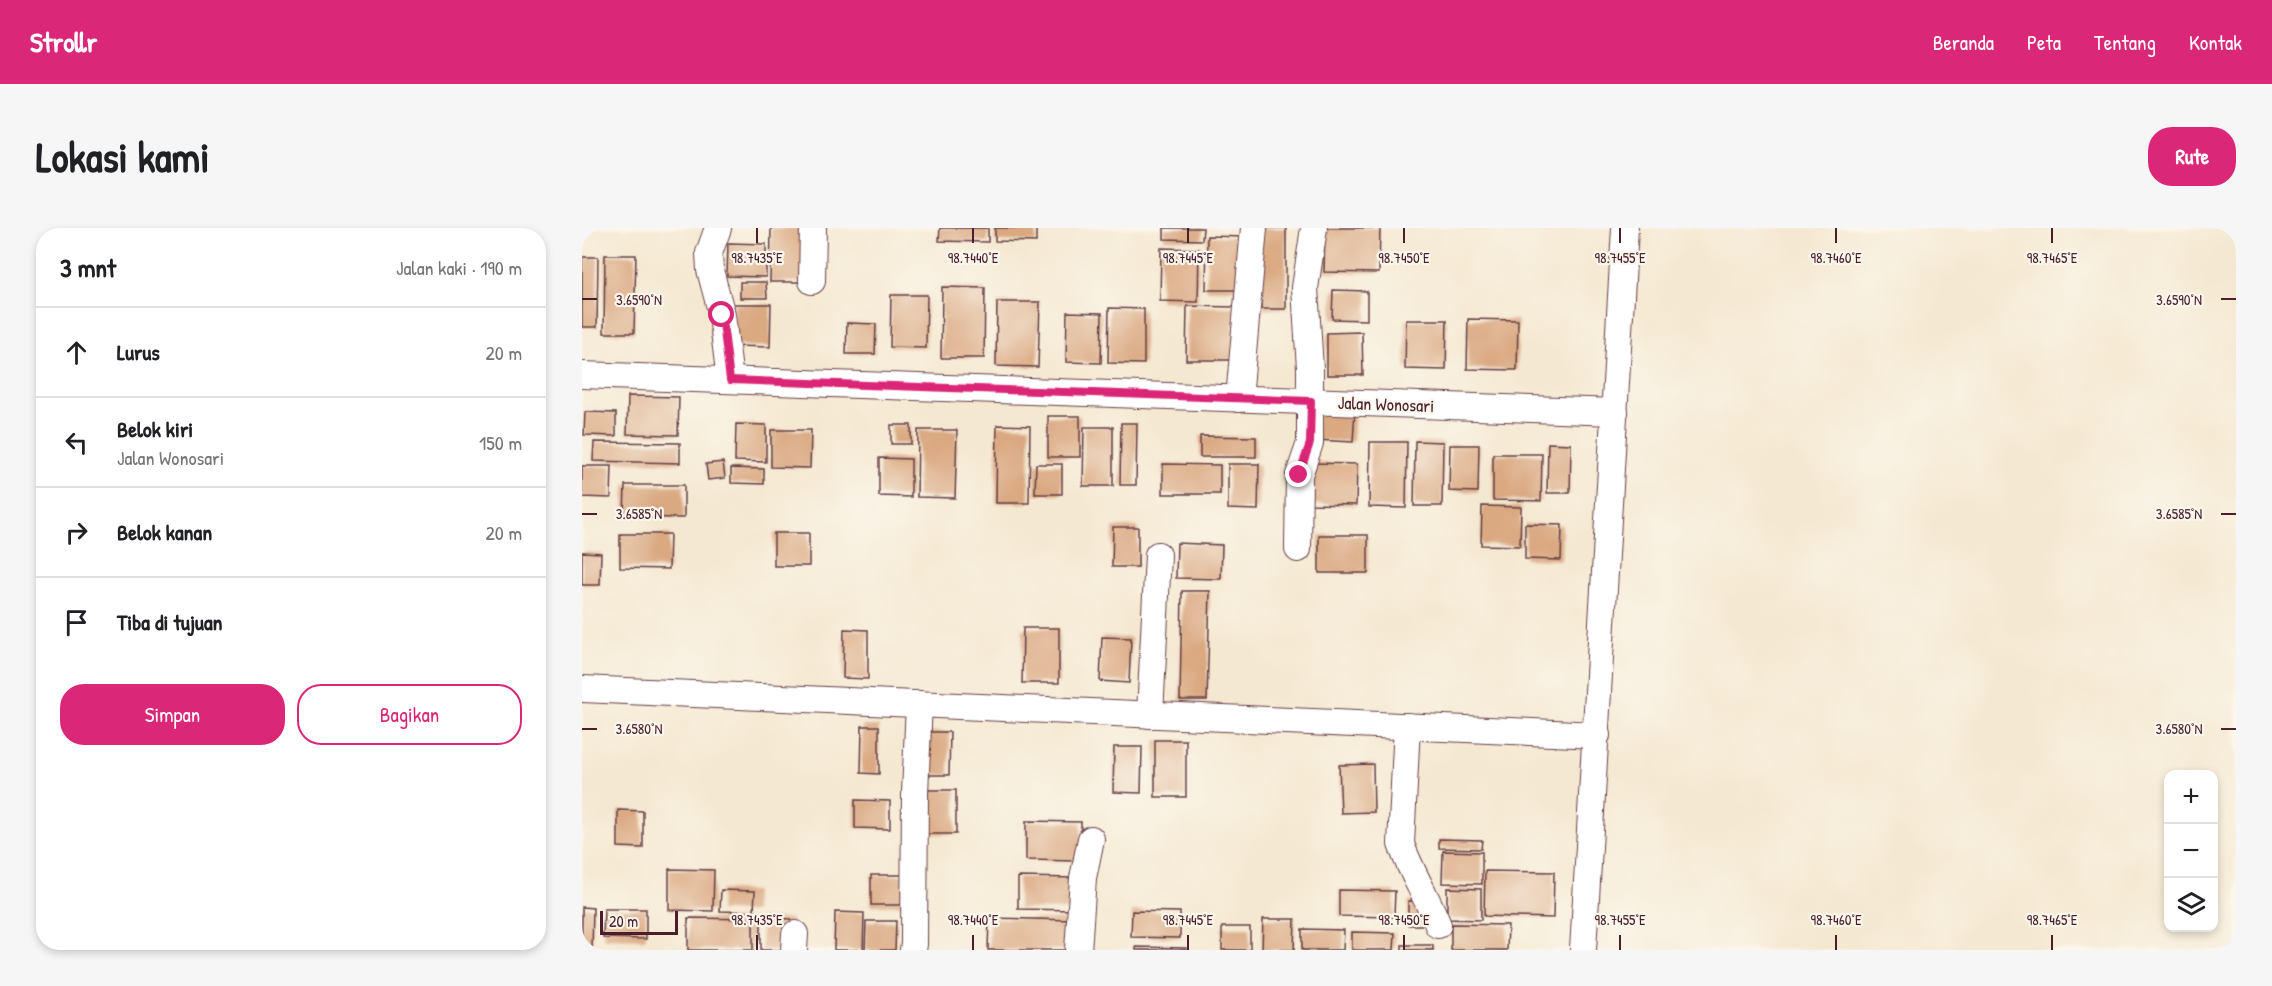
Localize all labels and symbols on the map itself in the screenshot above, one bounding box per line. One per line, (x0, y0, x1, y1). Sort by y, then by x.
text: 98.7435°E (731, 247, 783, 268)
text: 98.7440°E (948, 247, 999, 268)
text: 98.7445°E (1163, 247, 1214, 268)
text: 98.7450°E (1378, 247, 1430, 268)
text: 98.7455°E (1594, 247, 1646, 268)
text: 98.7460°E (1810, 247, 1862, 268)
text: 98.7465°E (2027, 247, 2078, 268)
text: 3.6590°N (616, 289, 662, 310)
text: 3.6590°N (2156, 289, 2202, 310)
route start (708, 301, 734, 327)
street label: Jalan Wonosari (1337, 390, 1435, 418)
route end (1285, 461, 1311, 487)
text: 3.6585°N (616, 503, 662, 524)
text: 3.6585°N (2156, 503, 2202, 524)
text: 3.6580°N (616, 718, 662, 739)
text: 3.6580°N (2156, 718, 2202, 739)
scale bar (600, 908, 678, 936)
text: 98.7435°E (731, 909, 783, 930)
text: 98.7440°E (948, 909, 999, 930)
text: 98.7445°E (1163, 909, 1214, 930)
text: 98.7450°E (1378, 909, 1430, 930)
text: 98.7455°E (1594, 909, 1646, 930)
text: 98.7460°E (1810, 909, 1862, 930)
text: 98.7465°E (2027, 909, 2078, 930)

